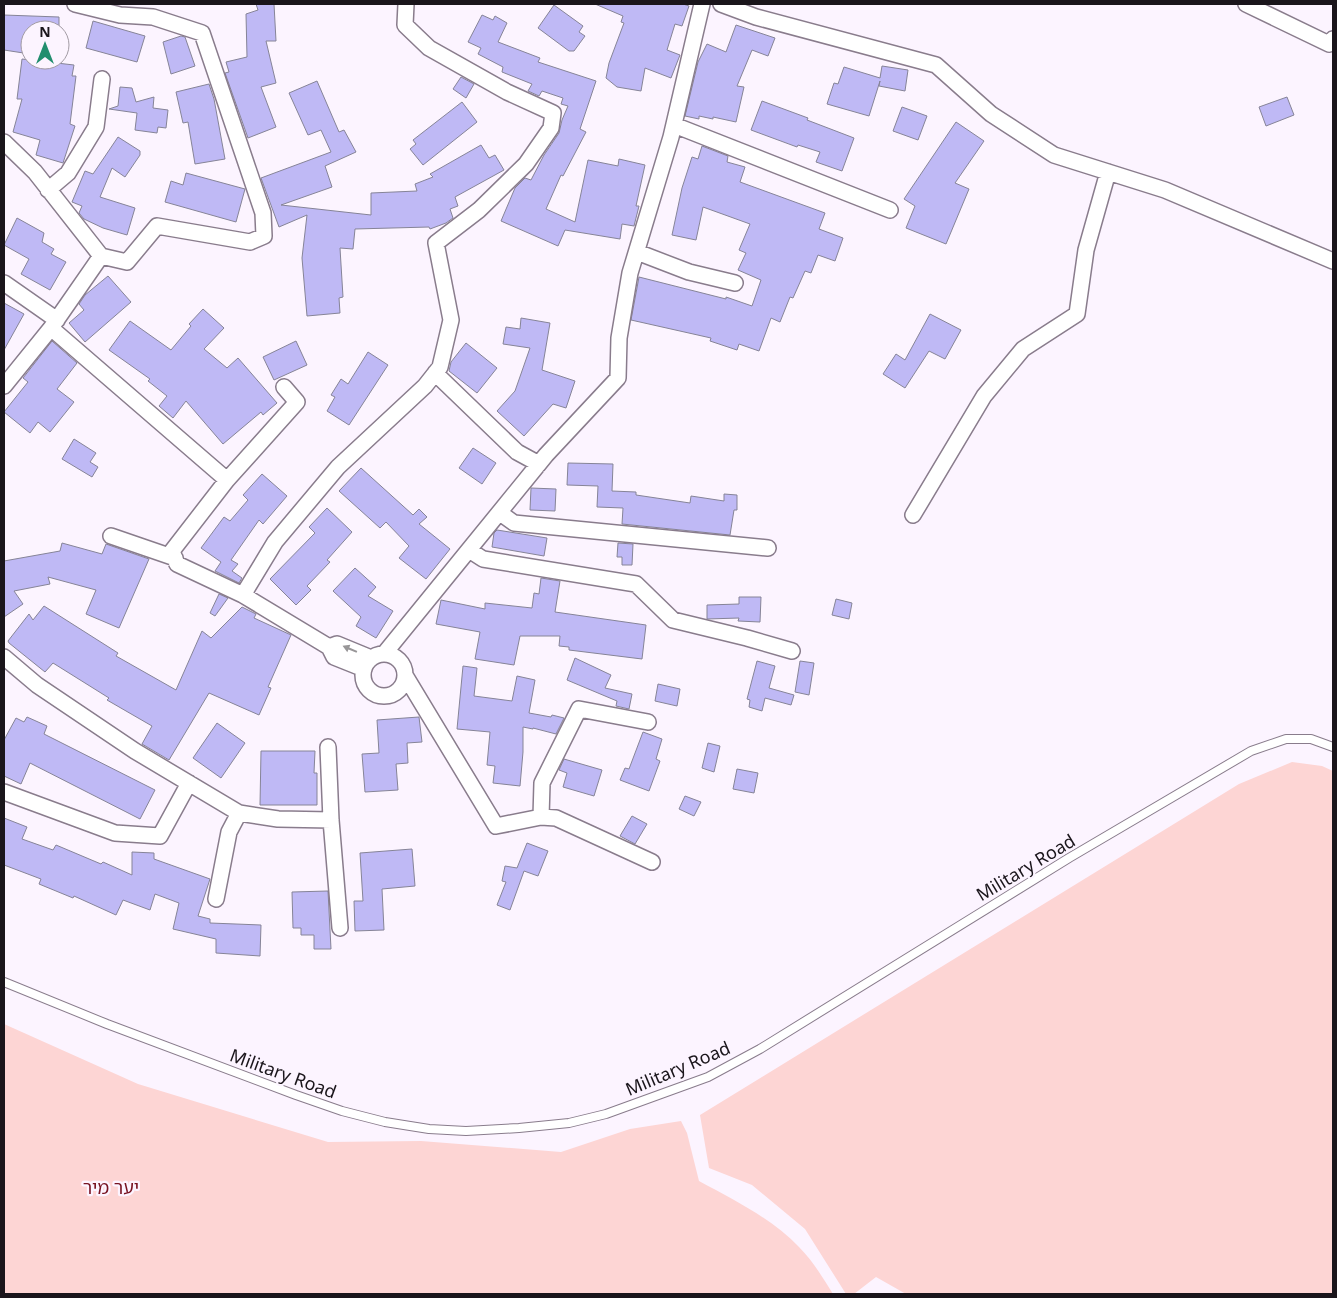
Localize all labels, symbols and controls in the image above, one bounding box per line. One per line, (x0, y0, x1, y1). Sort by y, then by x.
north arrow (20, 20, 70, 70)
text: N (39, 22, 51, 41)
one-way arrow (343, 645, 357, 653)
street label: Military Road (972, 828, 1079, 906)
street label: Military Road (622, 1035, 734, 1101)
street label: Military Road (227, 1043, 340, 1103)
park label: יער מיר (83, 1175, 139, 1199)

